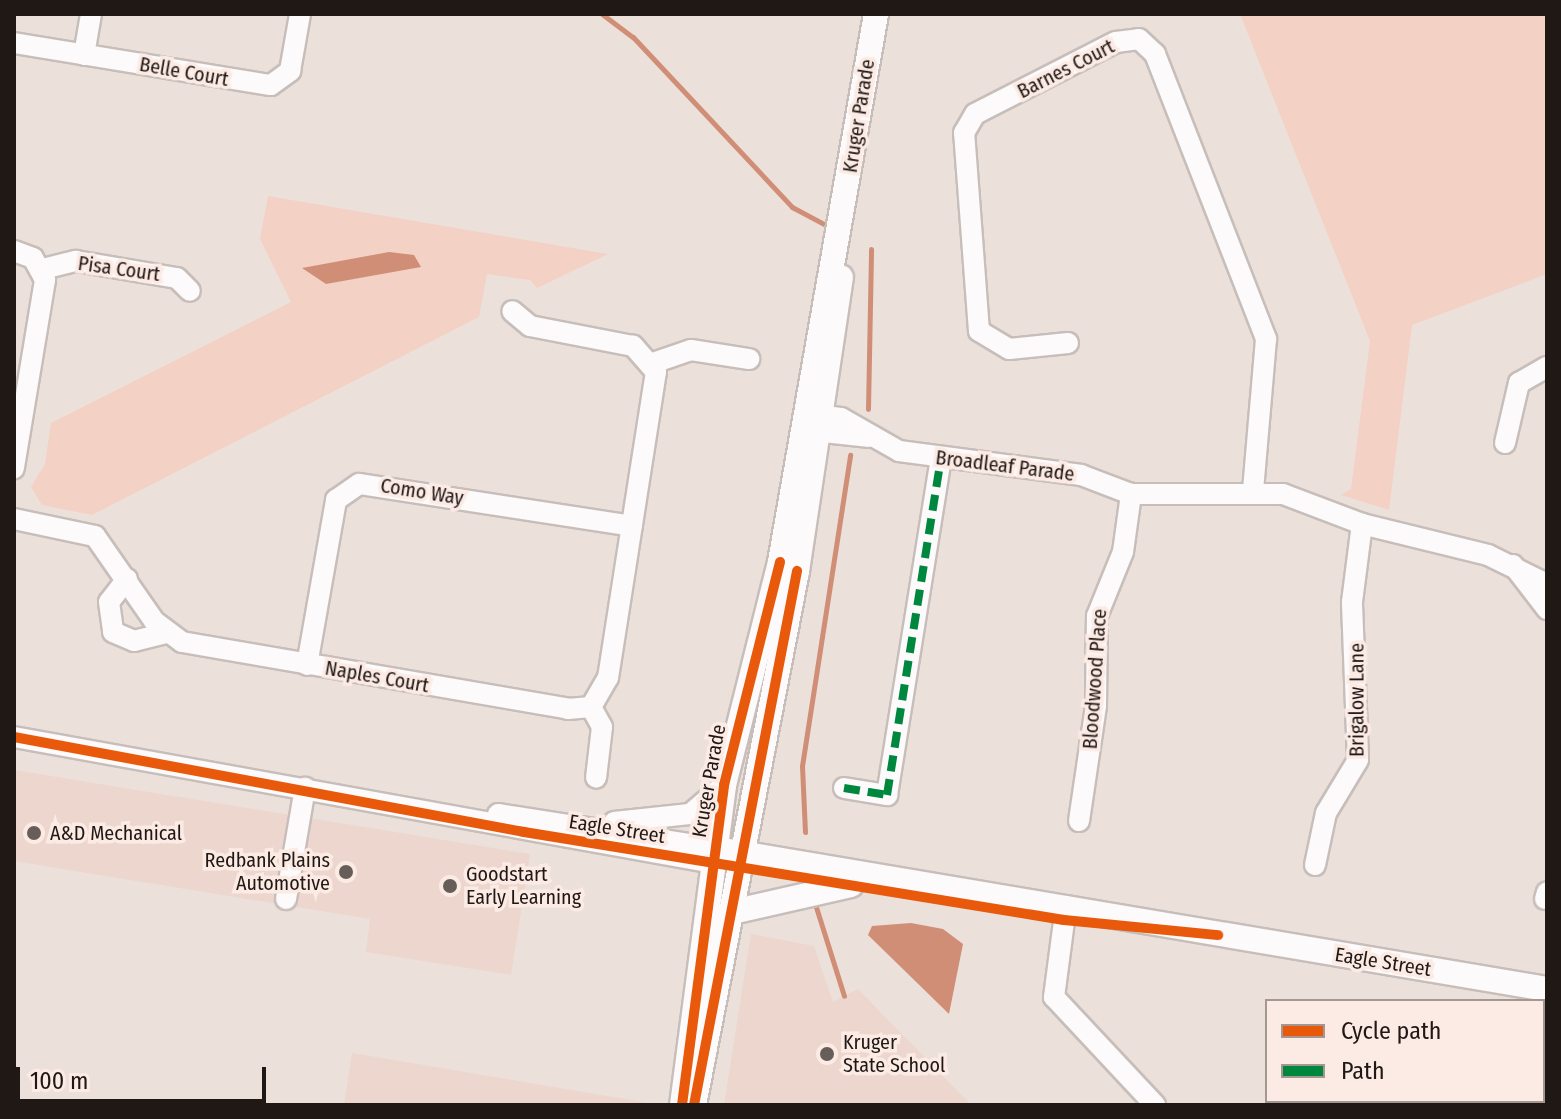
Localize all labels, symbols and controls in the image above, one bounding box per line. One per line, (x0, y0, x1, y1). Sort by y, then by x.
street label: Barnes Court (1013, 34, 1119, 104)
street label: Belle Court (138, 52, 230, 92)
street label: Kruger Parade (838, 58, 880, 174)
street label: Pisa Court (76, 251, 162, 287)
street label: Broadleaf Parade (934, 446, 1076, 486)
street label: Como Way (379, 474, 465, 510)
street label: Bloodwood Place (1078, 608, 1112, 750)
street label: Brigalow Lane (1345, 643, 1369, 757)
street label: Naples Court (323, 656, 431, 698)
street label: Kruger Parade (687, 722, 731, 840)
street label: Eagle Street (567, 810, 667, 848)
place label: A&D Mechanical (50, 821, 182, 845)
marker: A&D Mechanical (25, 824, 43, 842)
place label: Redbank Plains Automotive (205, 848, 330, 895)
place label: Goodstart Early Learning (466, 862, 581, 909)
marker: Redbank Plains Automotive (337, 863, 355, 881)
marker: Goodstart Early Learning (441, 877, 459, 895)
street label: Eagle Street (1333, 943, 1433, 981)
legend (1265, 999, 1545, 1103)
text: Cycle path (1341, 1017, 1441, 1045)
place label: Kruger State School (843, 1030, 945, 1077)
marker: Kruger State School (818, 1045, 836, 1063)
scale bar (20, 1051, 270, 1101)
text: Path (1341, 1057, 1385, 1085)
text: 100 m (30, 1067, 88, 1095)

